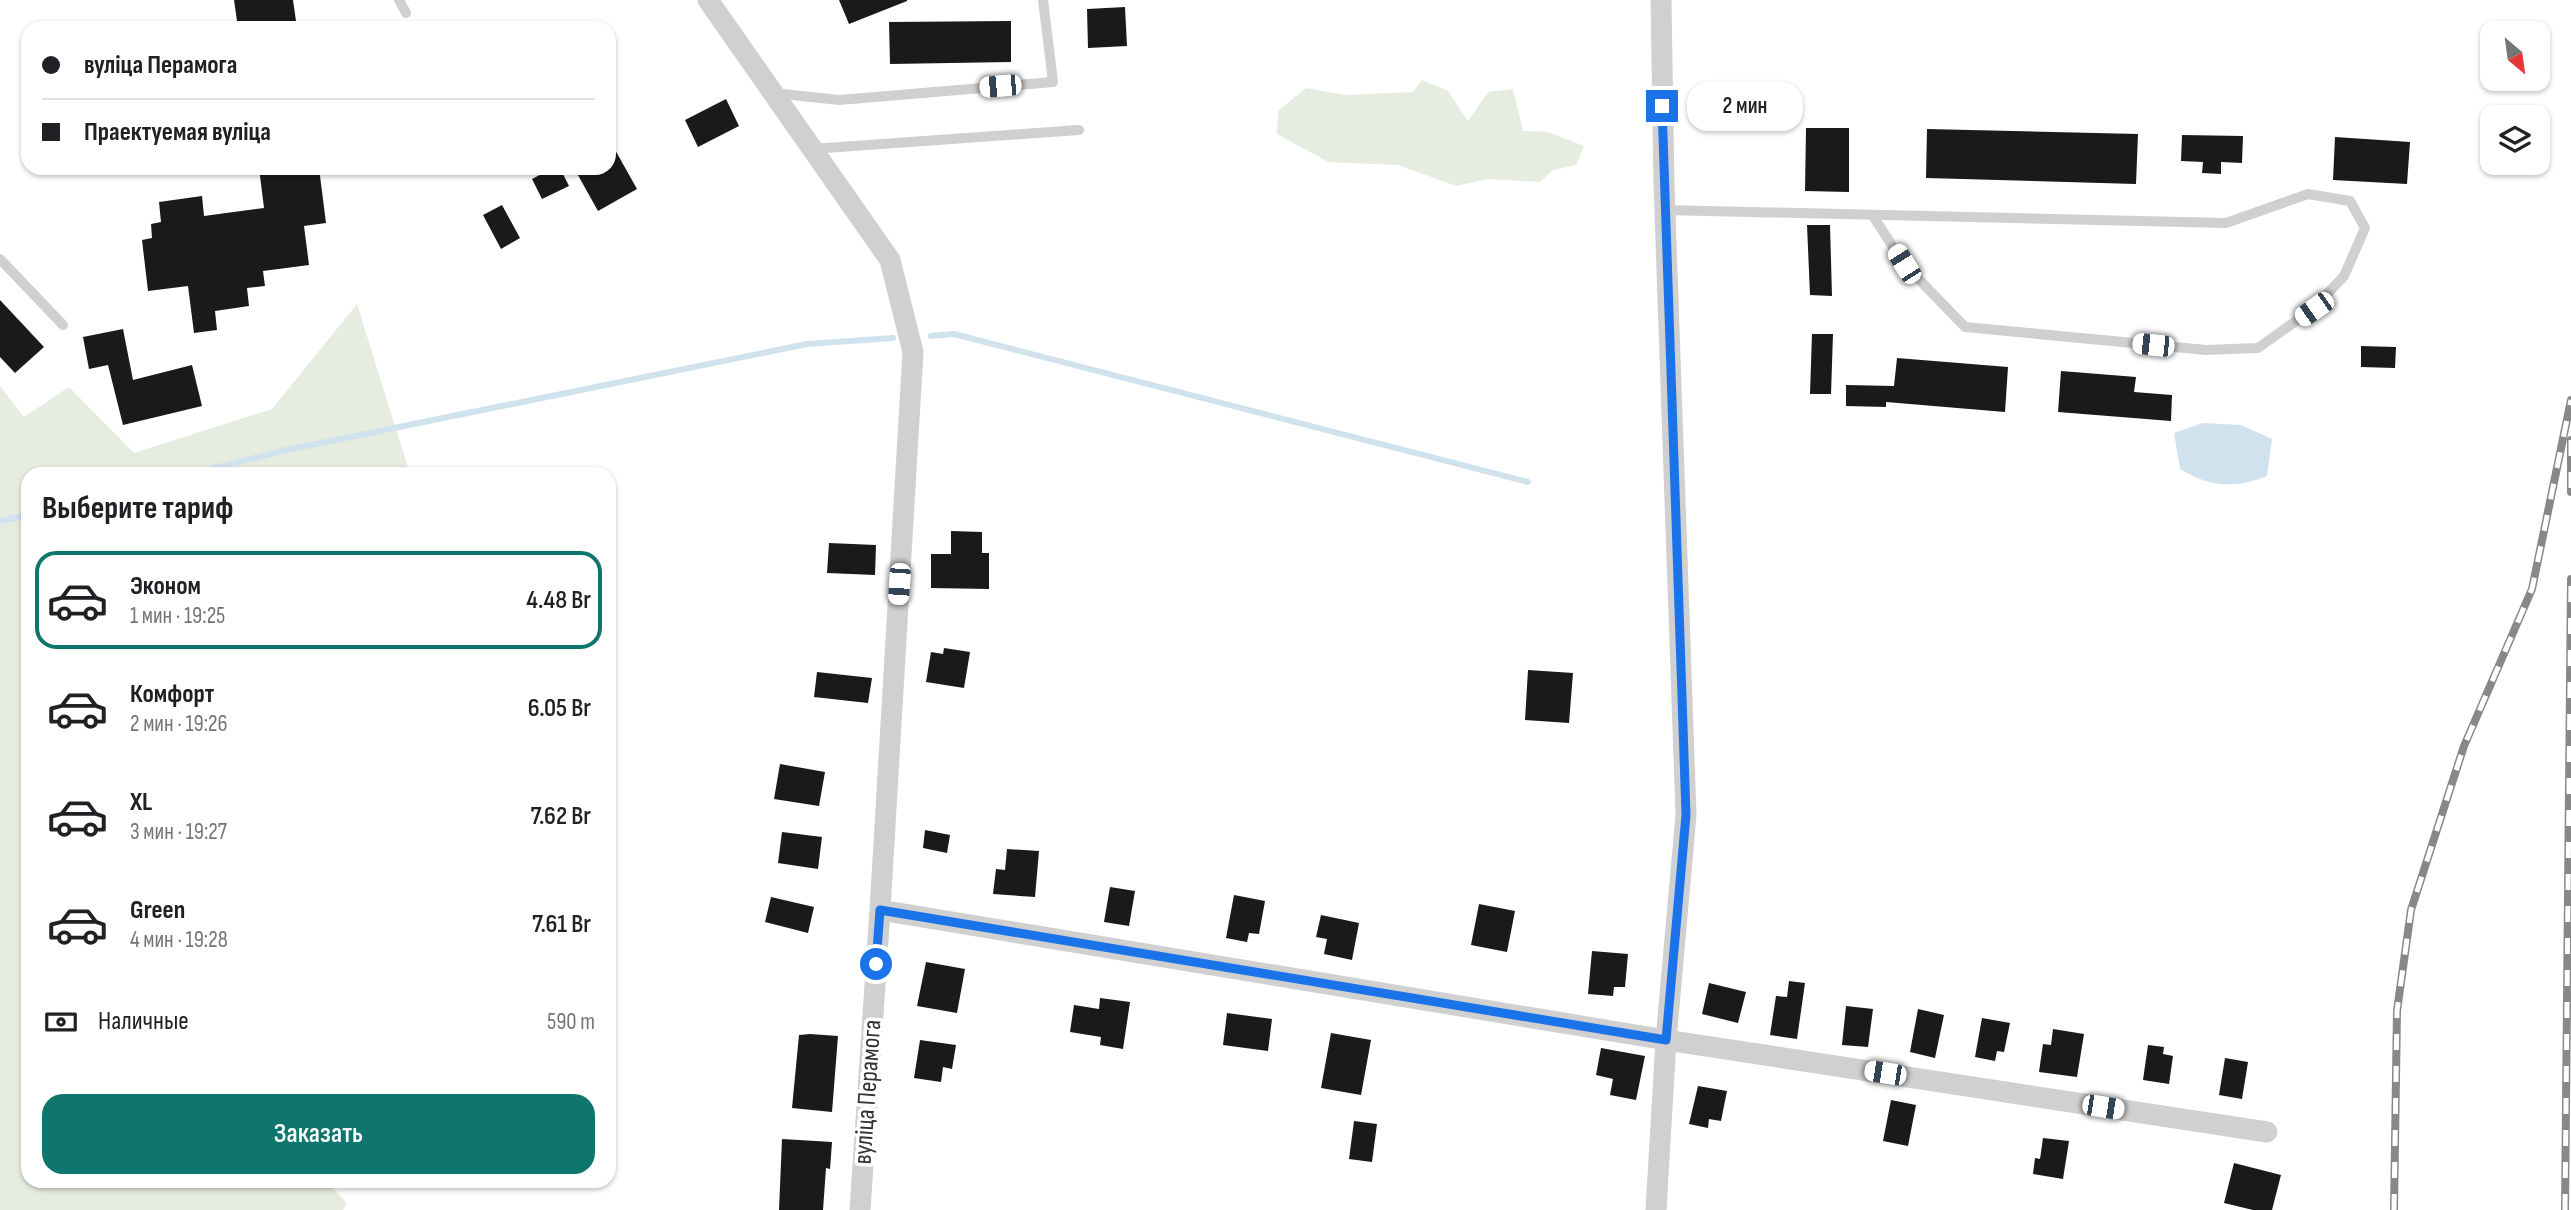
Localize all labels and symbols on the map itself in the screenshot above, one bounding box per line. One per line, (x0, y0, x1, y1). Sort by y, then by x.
north arrow (2480, 21, 2550, 91)
car (979, 74, 1022, 98)
callout: 2 мин (1686, 82, 1802, 130)
route end (1646, 90, 1678, 122)
car (1884, 241, 1925, 287)
car (2291, 288, 2338, 330)
car (2132, 332, 2175, 358)
car (888, 562, 911, 606)
route start (860, 948, 892, 980)
street label: вуліца Перамога (847, 1019, 889, 1165)
car (1863, 1059, 1908, 1087)
car (2081, 1093, 2126, 1121)

